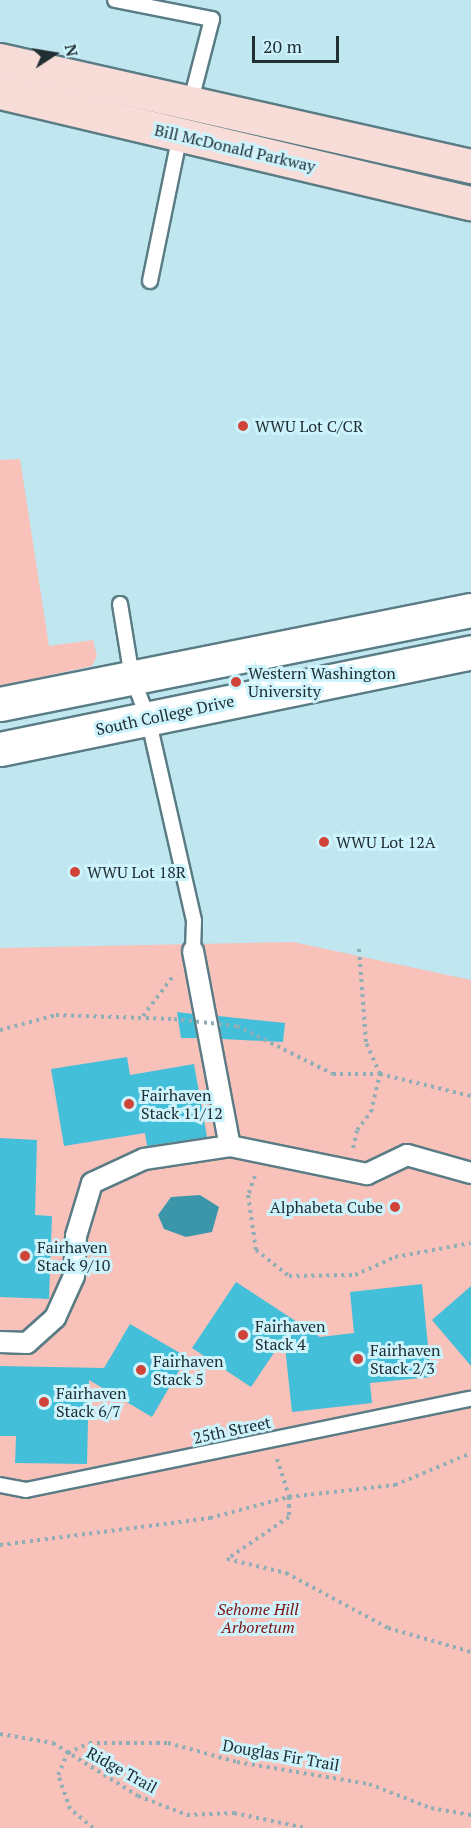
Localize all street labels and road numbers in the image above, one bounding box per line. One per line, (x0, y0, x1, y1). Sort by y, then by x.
street label: Bill McDonald Parkway (153, 120, 317, 176)
street label: South College Drive (94, 691, 236, 739)
street label: 25th Street (191, 1412, 273, 1448)
street label: Douglas Fir Trail (221, 1735, 341, 1775)
street label: Ridge Trail (83, 1743, 161, 1797)

